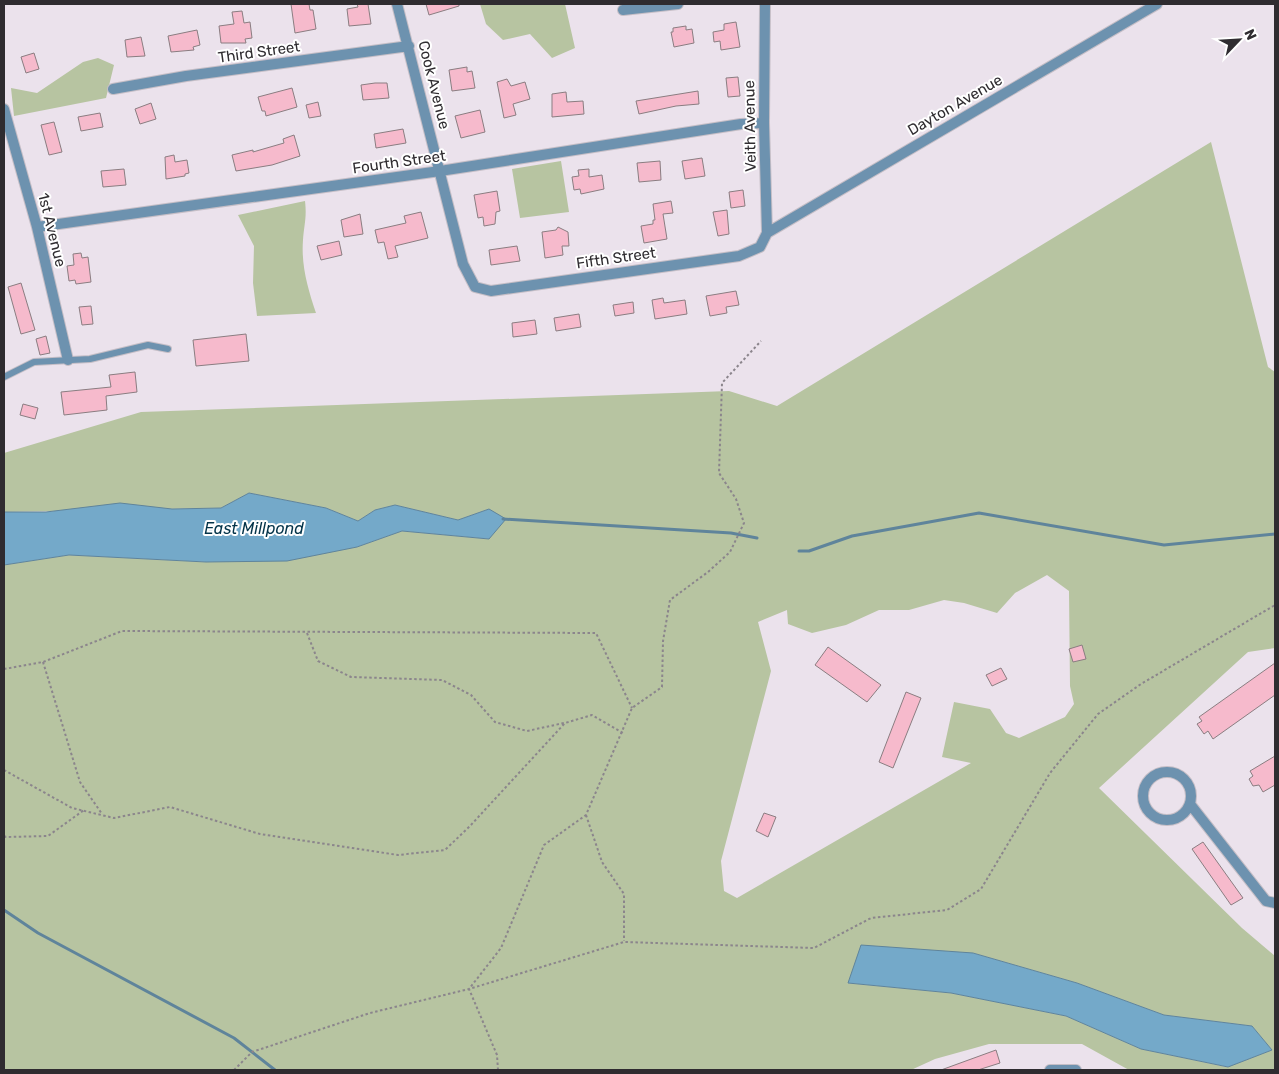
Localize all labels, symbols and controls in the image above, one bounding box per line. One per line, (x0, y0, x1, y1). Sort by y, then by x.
north arrow (1214, 15, 1264, 65)
text: N (1240, 27, 1260, 43)
street label: Third Street (217, 37, 301, 67)
street label: Cook Avenue (414, 39, 454, 131)
street label: Dayton Avenue (905, 71, 1005, 139)
street label: Veith Avenue (740, 80, 760, 172)
street label: Fourth Street (351, 147, 447, 177)
street label: 1st Avenue (34, 191, 70, 269)
street label: Fifth Street (575, 243, 657, 272)
water label: East Millpond (204, 519, 304, 538)

